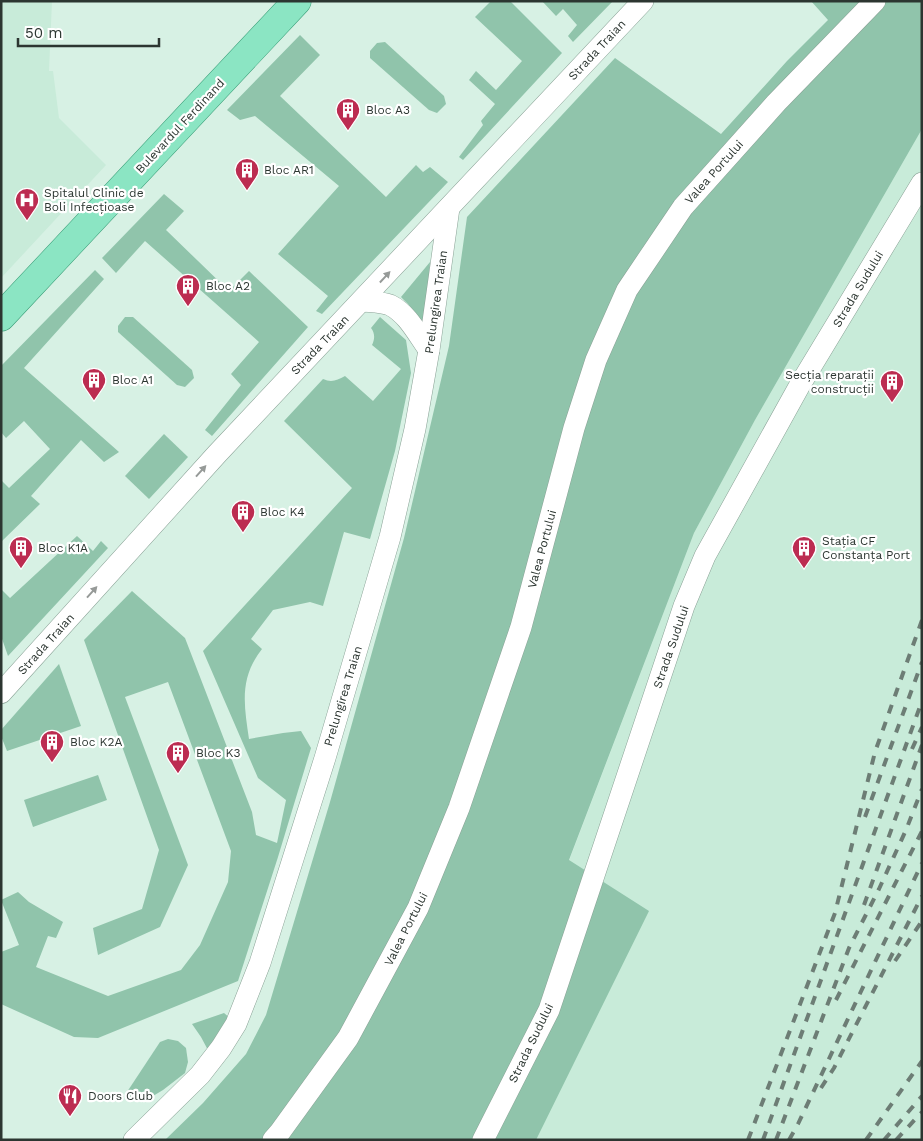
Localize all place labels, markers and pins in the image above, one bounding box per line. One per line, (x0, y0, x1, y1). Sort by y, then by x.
building icon: Bloc A3 (335, 97, 361, 131)
place label: Bloc A3 (366, 103, 410, 117)
building icon: Bloc AR1 (234, 157, 260, 191)
place label: Bloc AR1 (264, 163, 314, 177)
place label: Spitalul Clinic de Boli Infecțioase (44, 186, 144, 214)
hospital icon: Spitalul Clinic de Boli Infecțioase (14, 187, 40, 221)
building icon: Bloc A2 (175, 273, 201, 307)
place label: Bloc A2 (206, 279, 250, 293)
building icon: Bloc A1 (81, 367, 107, 401)
place label: Secția reparații construcții (785, 368, 874, 396)
building icon: Secția reparații construcții (879, 369, 905, 403)
place label: Bloc A1 (112, 373, 153, 387)
building icon: Bloc K4 (230, 499, 256, 533)
place label: Bloc K4 (260, 505, 305, 519)
place label: Stația CF Constanța Port (822, 534, 910, 562)
building icon: Bloc K1A (8, 535, 34, 569)
building icon: Stația CF Constanța Port (791, 535, 817, 569)
place label: Bloc K1A (38, 541, 88, 555)
building icon: Bloc K2A (39, 729, 65, 763)
place label: Bloc K2A (70, 735, 122, 749)
building icon: Bloc K3 (165, 740, 191, 774)
place label: Bloc K3 (196, 746, 240, 760)
restaurant icon: Doors Club (57, 1083, 83, 1117)
place label: Doors Club (88, 1089, 153, 1103)

